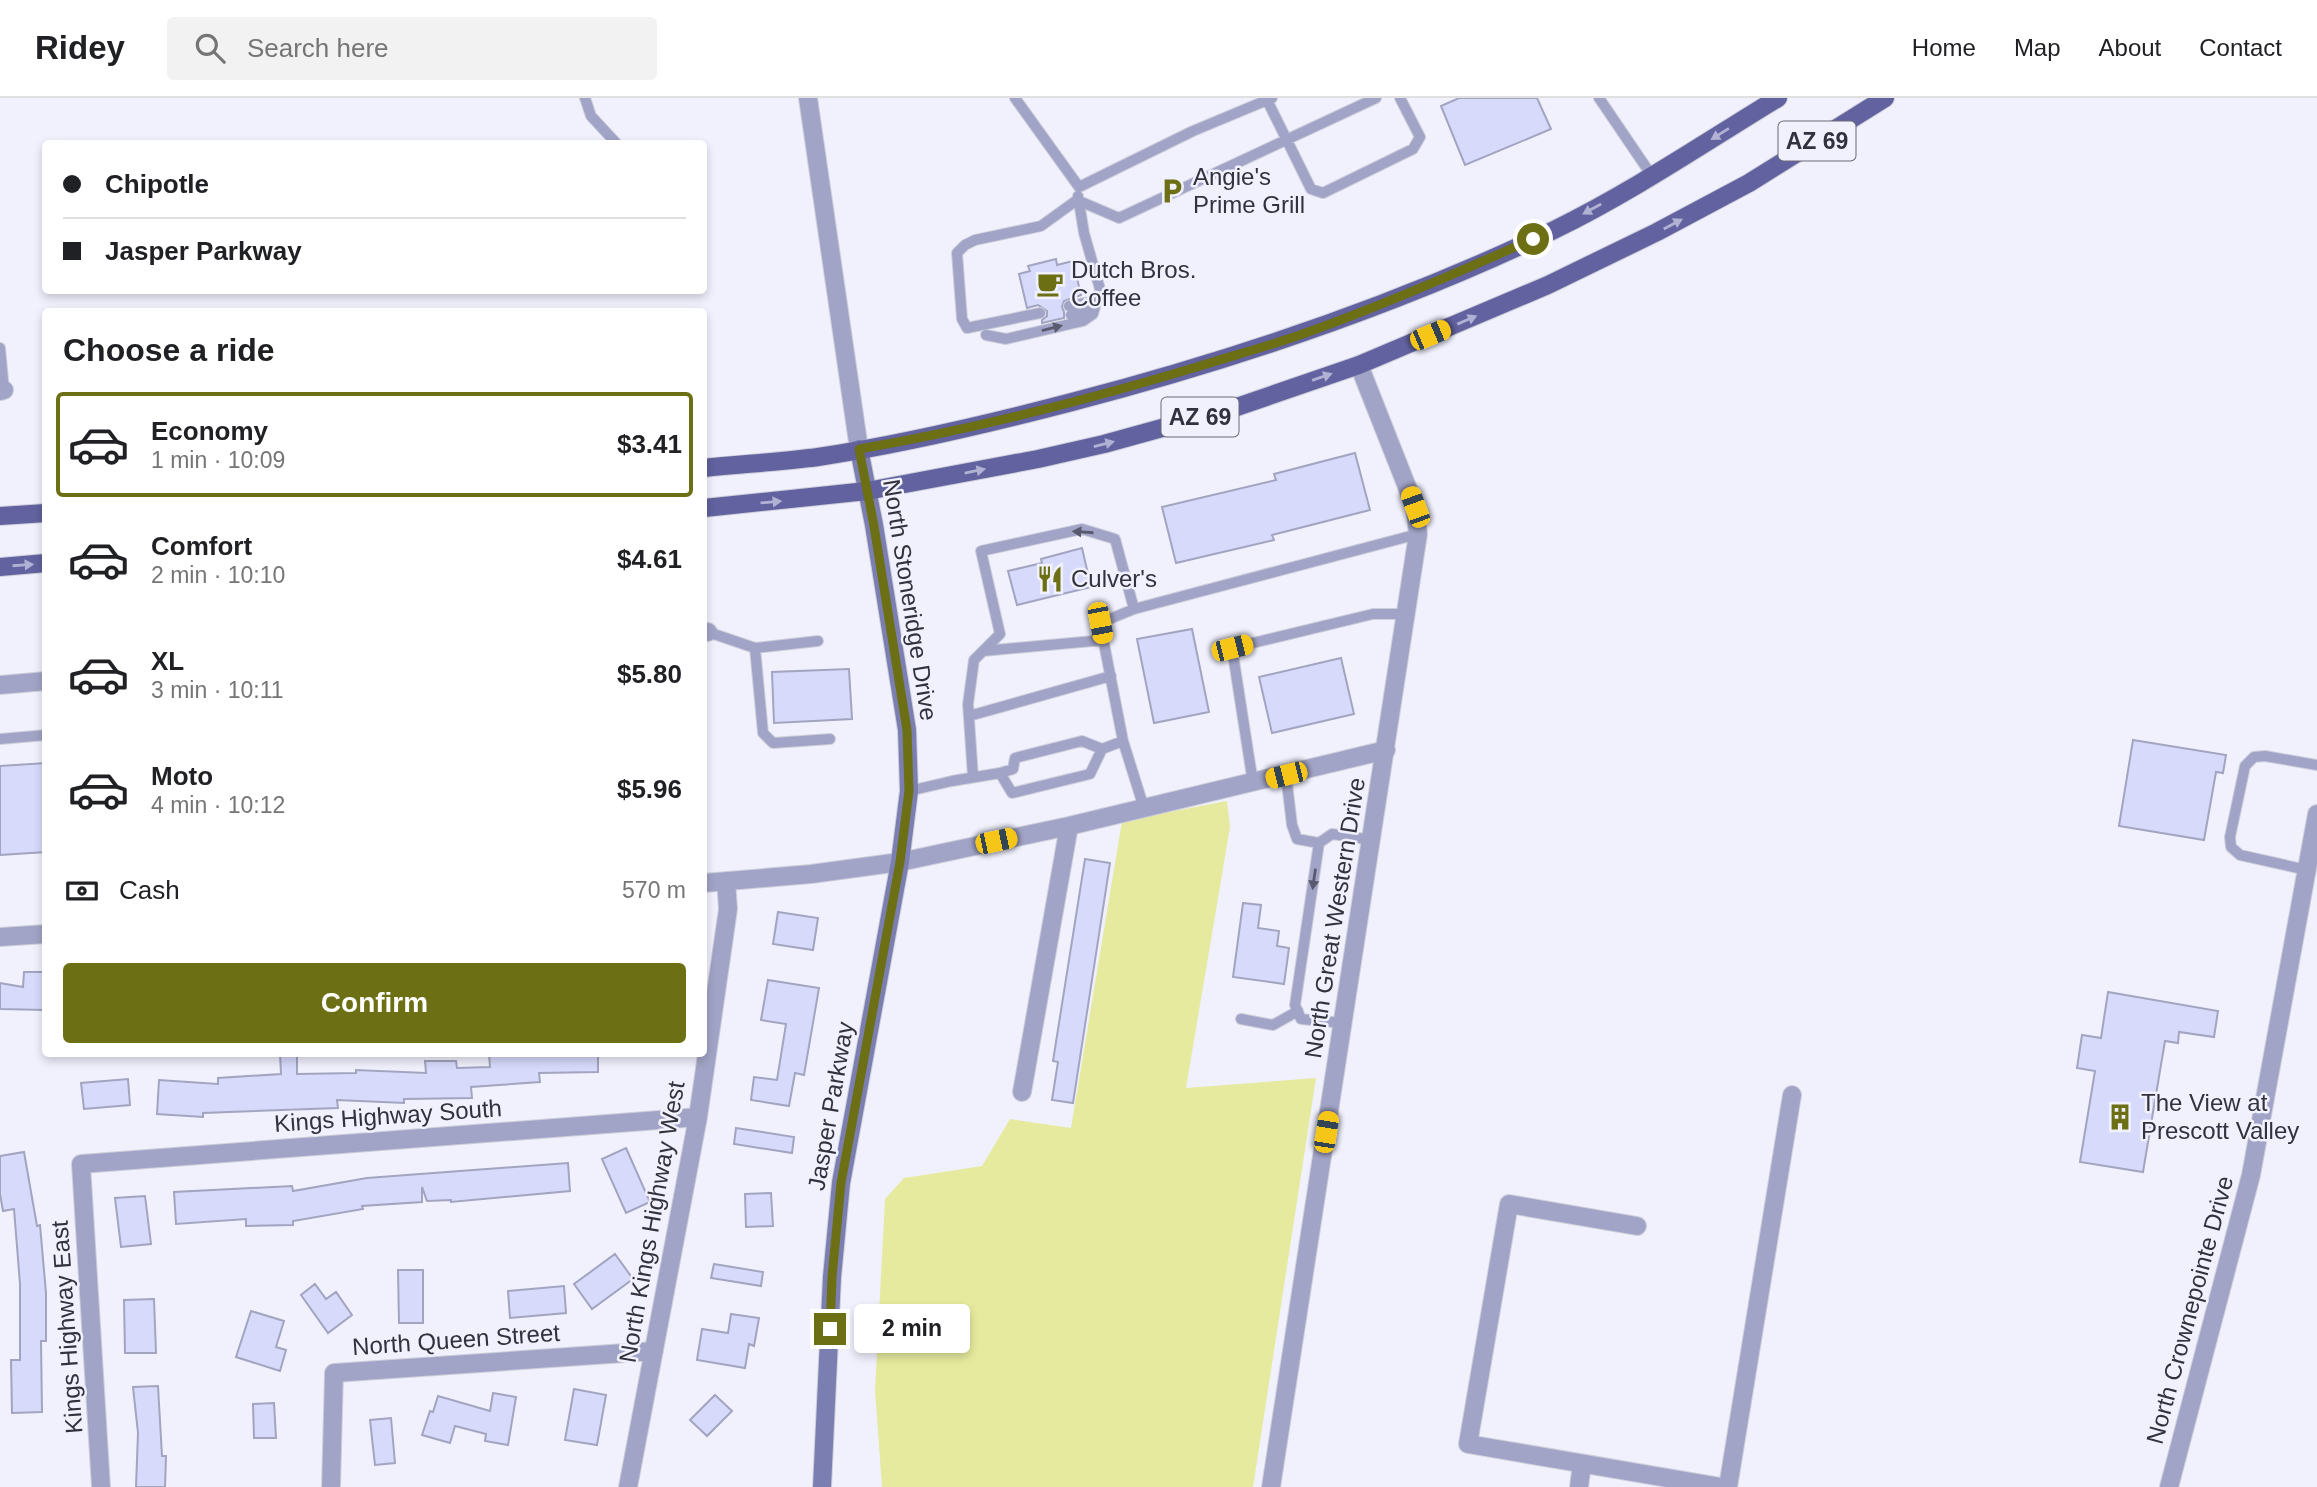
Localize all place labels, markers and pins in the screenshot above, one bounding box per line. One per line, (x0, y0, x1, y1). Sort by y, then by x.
place label: Angie's Prime Grill (1193, 163, 1305, 218)
parking icon: Angie's Prime Grill (1157, 176, 1187, 206)
place label: Dutch Bros. Coffee (1071, 256, 1196, 311)
cafe icon: Dutch Bros. Coffee (1035, 269, 1065, 299)
restaurant icon: Culver's (1035, 564, 1065, 594)
place label: Culver's (1071, 565, 1157, 592)
place label: The View at Prescott Valley (2141, 1089, 2299, 1144)
building icon: The View at Prescott Valley (2105, 1102, 2135, 1132)

